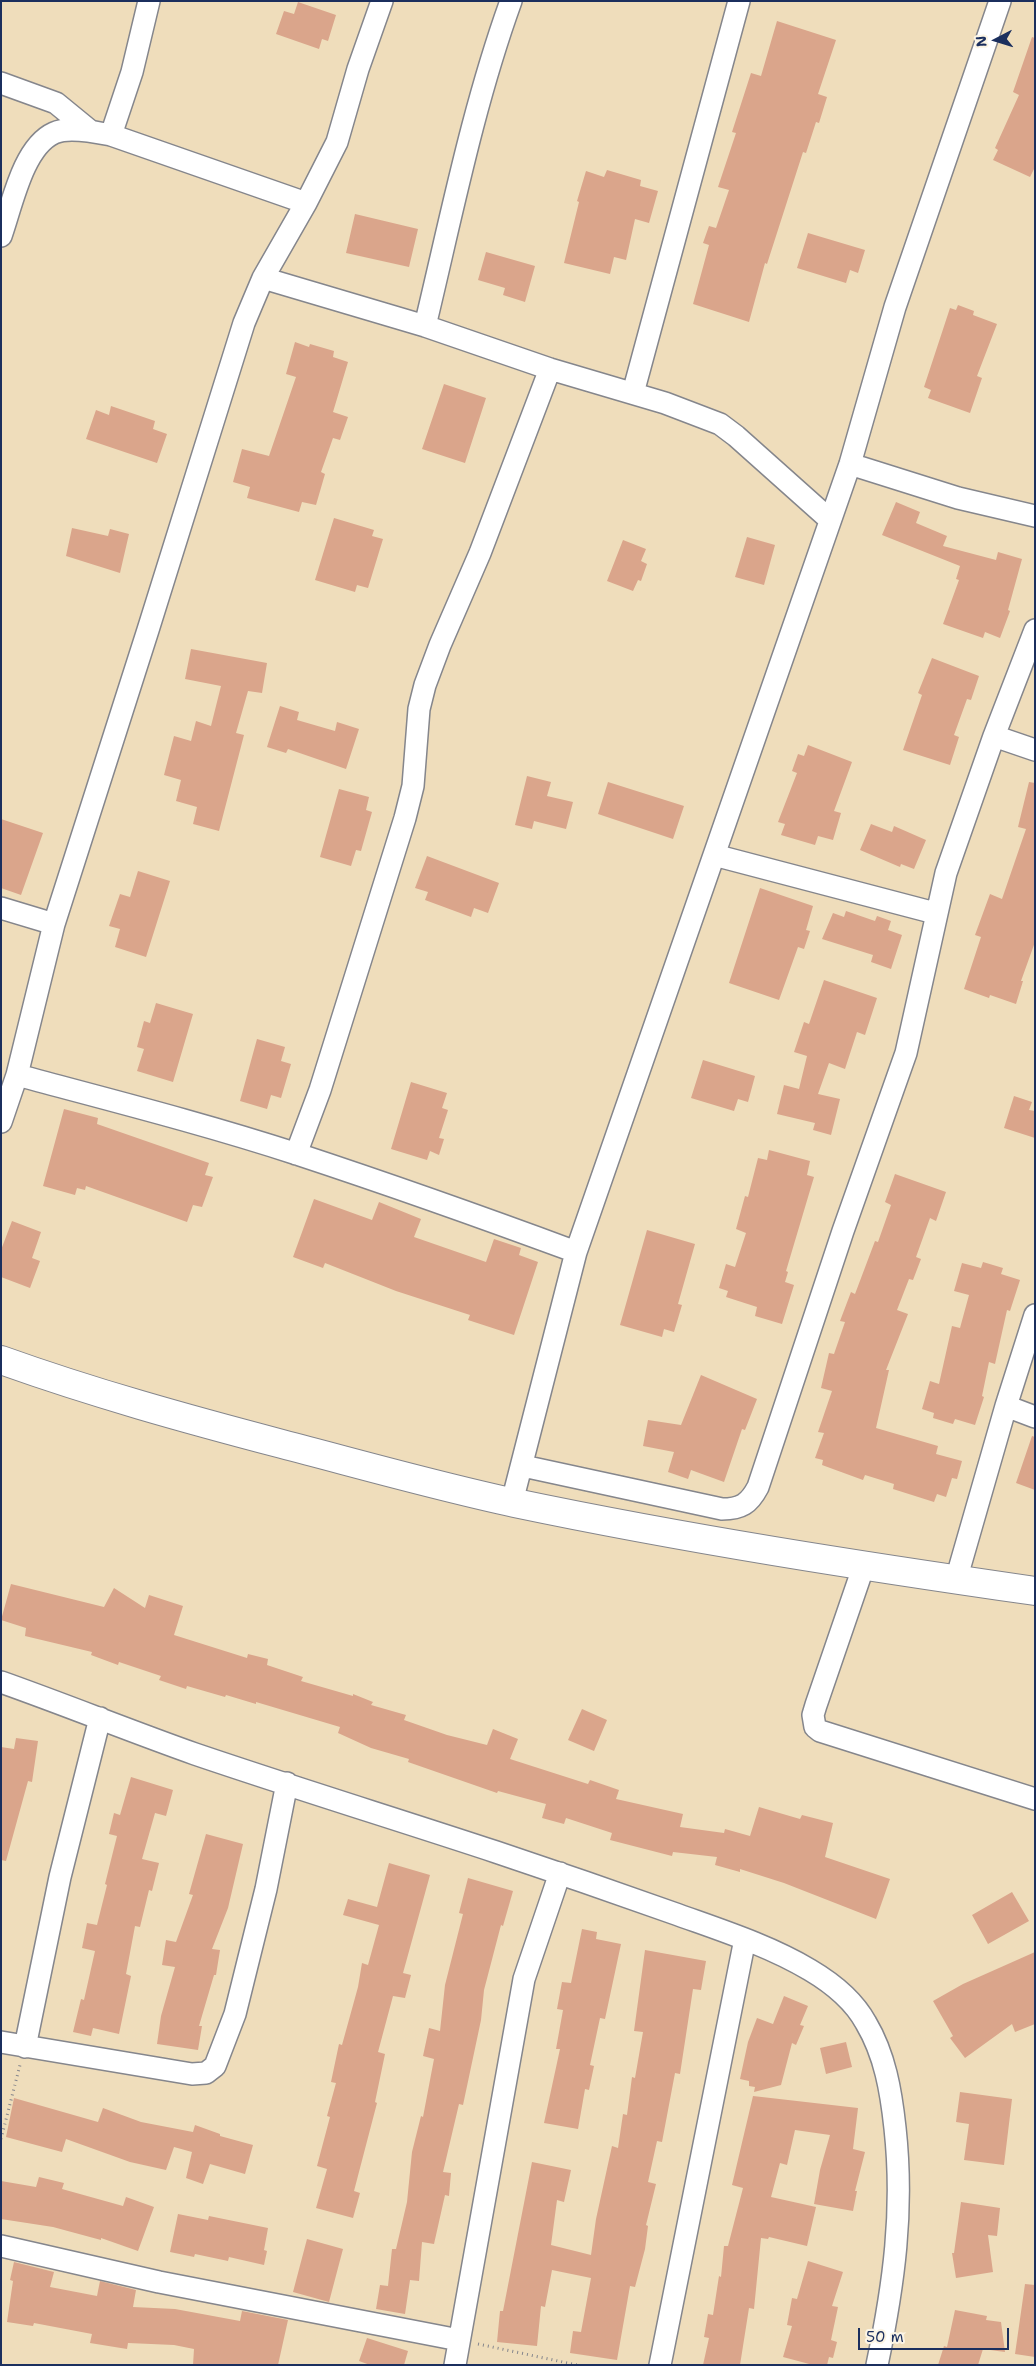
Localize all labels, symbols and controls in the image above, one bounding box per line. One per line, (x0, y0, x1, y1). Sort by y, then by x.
north arrow (971, 15, 1021, 65)
text: N (972, 35, 991, 48)
scale bar (861, 2318, 1012, 2350)
text: 50 m (866, 2327, 904, 2347)

